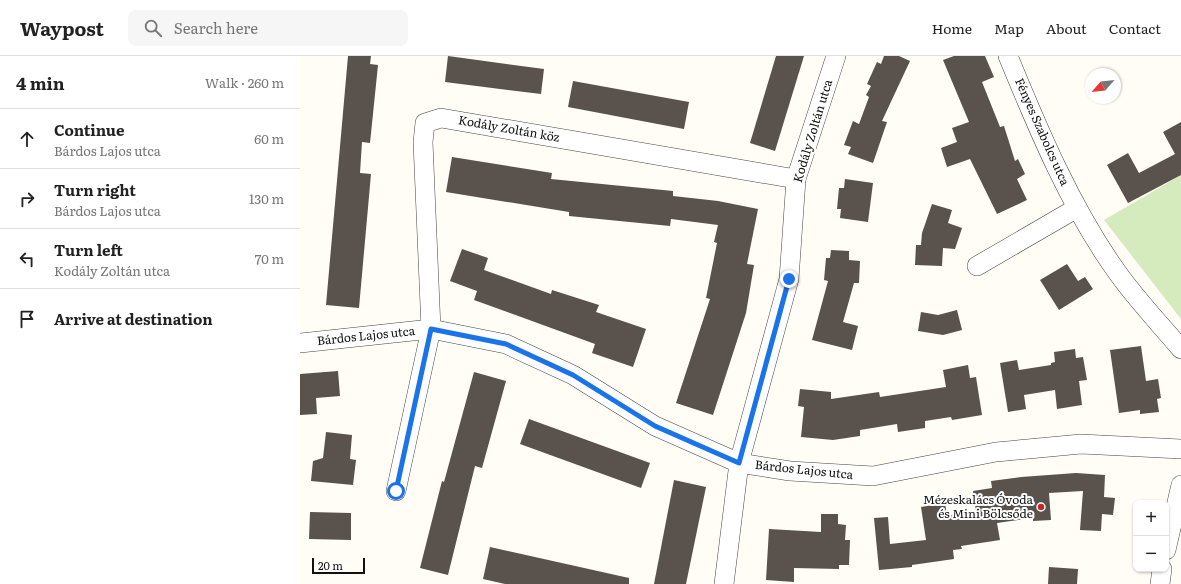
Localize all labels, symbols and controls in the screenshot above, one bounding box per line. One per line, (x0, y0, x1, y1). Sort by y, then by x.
search box (128, 10, 408, 46)
text: Waypost (20, 14, 104, 42)
text: Search here (174, 16, 258, 39)
icon: search (142, 17, 164, 39)
text: Home (932, 18, 972, 38)
text: Map (994, 18, 1024, 38)
text: About (1046, 18, 1087, 38)
text: Contact (1109, 18, 1161, 38)
north arrow (1085, 68, 1121, 104)
text: 4 min (16, 70, 65, 95)
text: Walk · 260 m (205, 73, 284, 92)
street label: Fényes Szabolcs utca (1011, 75, 1075, 189)
street label: Kodály Zoltán utca (788, 76, 836, 185)
street label: Kodály Zoltán köz (457, 110, 561, 146)
text: Continue (54, 118, 124, 141)
icon: ahead (16, 128, 38, 150)
text: 60 m (254, 129, 284, 148)
text: Bárdos Lajos utca (54, 141, 161, 160)
text: Turn right (54, 178, 136, 201)
icon: right (16, 188, 38, 210)
text: 130 m (249, 189, 284, 208)
text: Bárdos Lajos utca (54, 201, 161, 220)
text: Turn left (54, 238, 123, 261)
icon: left (16, 248, 38, 270)
text: 70 m (255, 249, 284, 268)
text: Kodály Zoltán utca (54, 261, 170, 280)
route end (780, 270, 798, 288)
text: Arrive at destination (54, 307, 213, 330)
icon: arrive (16, 308, 38, 330)
street label: Bárdos Lajos utca (316, 321, 416, 349)
street label: Bárdos Lajos utca (754, 455, 855, 483)
route start (387, 482, 405, 500)
place label: Mézeskalács Óvoda és Mini Bölcsőde (923, 490, 1034, 522)
map controls (1133, 500, 1169, 572)
button: + (1133, 500, 1169, 536)
marker: Mézeskalács Óvoda és Mini Bölcsőde (1036, 502, 1046, 512)
button: − (1133, 536, 1169, 572)
scale bar (312, 556, 365, 575)
text: 20 m (318, 557, 343, 573)

